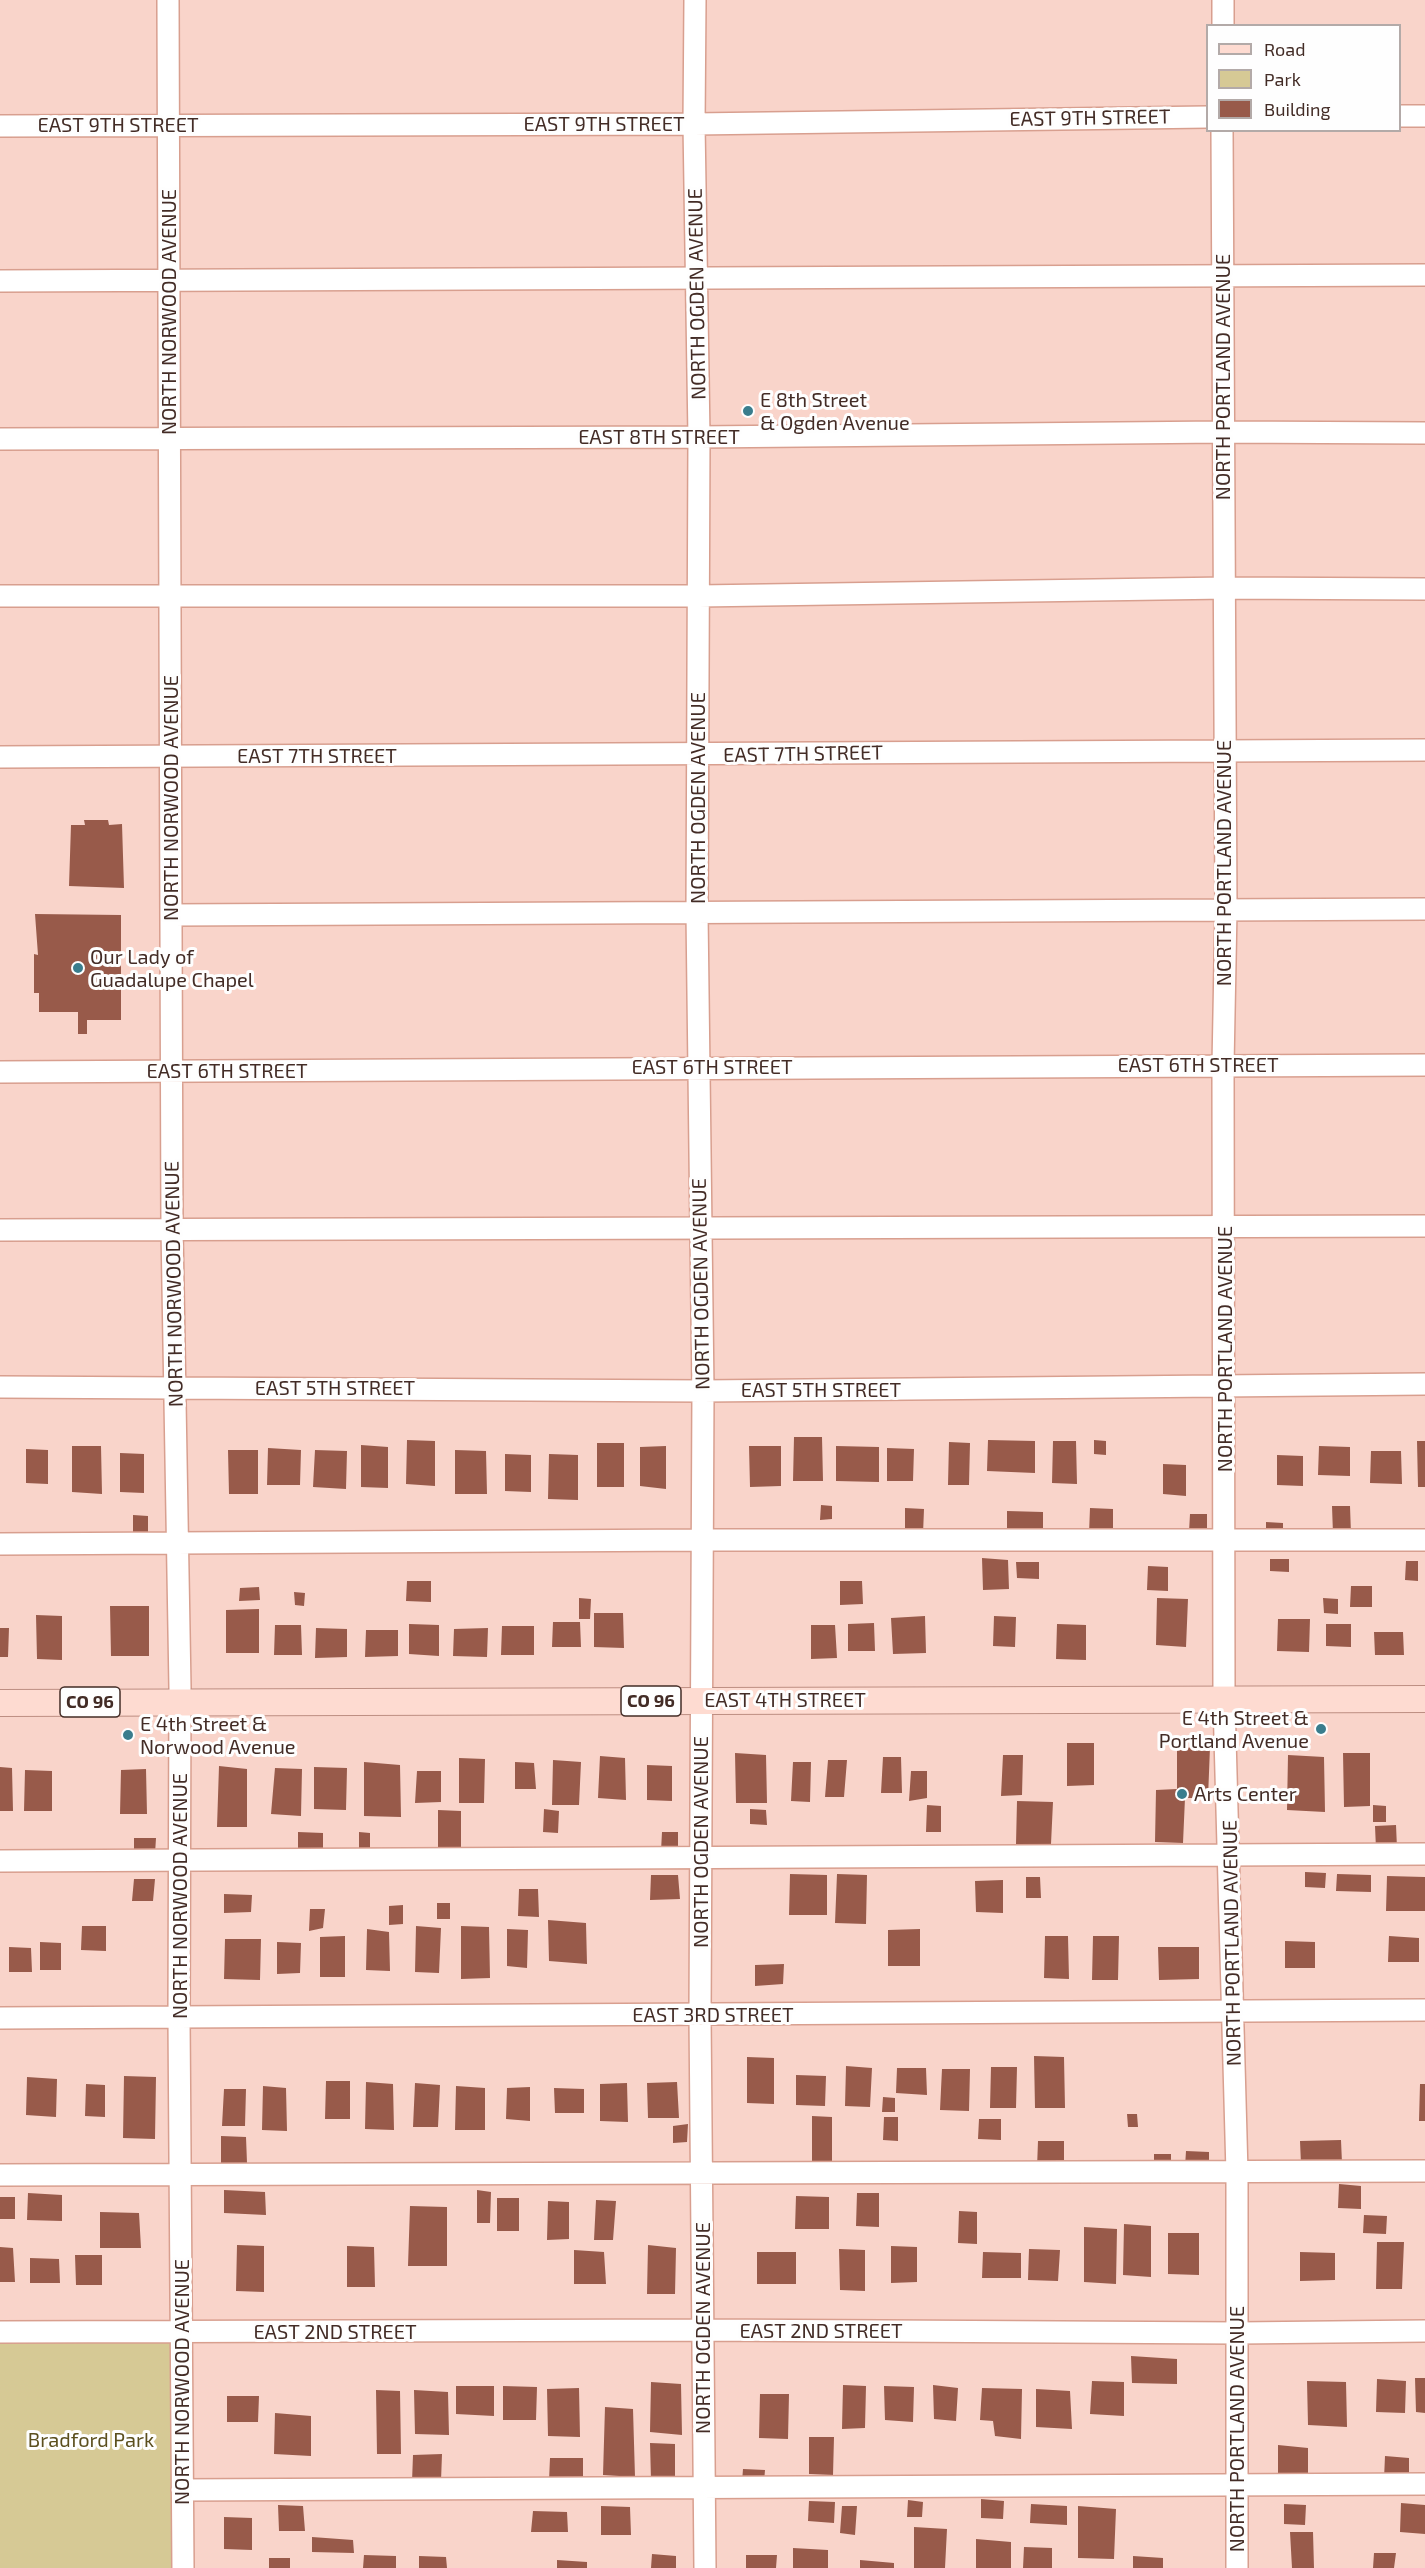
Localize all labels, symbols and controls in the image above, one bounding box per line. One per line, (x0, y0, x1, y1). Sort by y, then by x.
legend (1206, 24, 1401, 132)
text: Road (1264, 38, 1305, 60)
text: Park (1264, 68, 1301, 90)
text: Building (1264, 98, 1331, 120)
street label: EAST 9TH STREET (1009, 105, 1171, 131)
street label: EAST 9TH STREET (523, 112, 685, 136)
street label: EAST 9TH STREET (37, 113, 199, 137)
street label: NORTH OGDEN AVENUE (683, 188, 711, 400)
street label: NORTH NORWOOD AVENUE (157, 189, 181, 435)
street label: NORTH PORTLAND AVENUE (1211, 254, 1235, 500)
place label: E 8th Street & Ogden Avenue (760, 388, 910, 435)
marker: E 8th Street & Ogden Avenue (741, 404, 755, 418)
street label: EAST 8TH STREET (578, 425, 740, 449)
street label: NORTH NORWOOD AVENUE (159, 675, 183, 921)
street label: NORTH OGDEN AVENUE (686, 692, 710, 904)
street label: NORTH PORTLAND AVENUE (1212, 740, 1236, 986)
street label: EAST 7TH STREET (723, 741, 883, 767)
street label: EAST 7TH STREET (237, 744, 397, 768)
place label: Our Lady of Guadalupe Chapel (90, 945, 254, 992)
marker: Our Lady of Guadalupe Chapel (71, 961, 85, 975)
street label: EAST 6TH STREET (1117, 1053, 1279, 1077)
street label: EAST 6TH STREET (631, 1055, 793, 1079)
street label: EAST 6TH STREET (146, 1059, 308, 1083)
street label: NORTH NORWOOD AVENUE (160, 1161, 188, 1407)
street label: NORTH OGDEN AVENUE (687, 1178, 715, 1390)
street label: NORTH PORTLAND AVENUE (1213, 1226, 1237, 1472)
street label: EAST 5TH STREET (255, 1376, 415, 1400)
street label: EAST 5TH STREET (741, 1378, 901, 1402)
road number: CO 96 (621, 1686, 681, 1716)
road number: CO 96 (60, 1687, 120, 1717)
street label: EAST 4TH STREET (704, 1688, 866, 1712)
place label: E 4th Street & Portland Avenue (1159, 1706, 1309, 1753)
place label: E 4th Street & Norwood Avenue (140, 1712, 296, 1759)
marker: E 4th Street & Portland Avenue (1314, 1722, 1328, 1736)
marker: E 4th Street & Norwood Avenue (121, 1728, 135, 1742)
street label: NORTH OGDEN AVENUE (689, 1736, 713, 1948)
street label: NORTH NORWOOD AVENUE (168, 1773, 192, 2019)
place label: Arts Center (1194, 1782, 1297, 1806)
marker: Arts Center (1175, 1787, 1189, 1801)
street label: NORTH PORTLAND AVENUE (1218, 1820, 1246, 2066)
street label: EAST 3RD STREET (632, 2003, 794, 2027)
street label: NORTH OGDEN AVENUE (691, 2222, 715, 2434)
street label: NORTH NORWOOD AVENUE (170, 2259, 194, 2505)
street label: NORTH PORTLAND AVENUE (1225, 2306, 1249, 2552)
street label: EAST 2ND STREET (739, 2319, 903, 2343)
street label: EAST 2ND STREET (253, 2320, 417, 2344)
park label: Bradford Park (28, 2428, 154, 2452)

